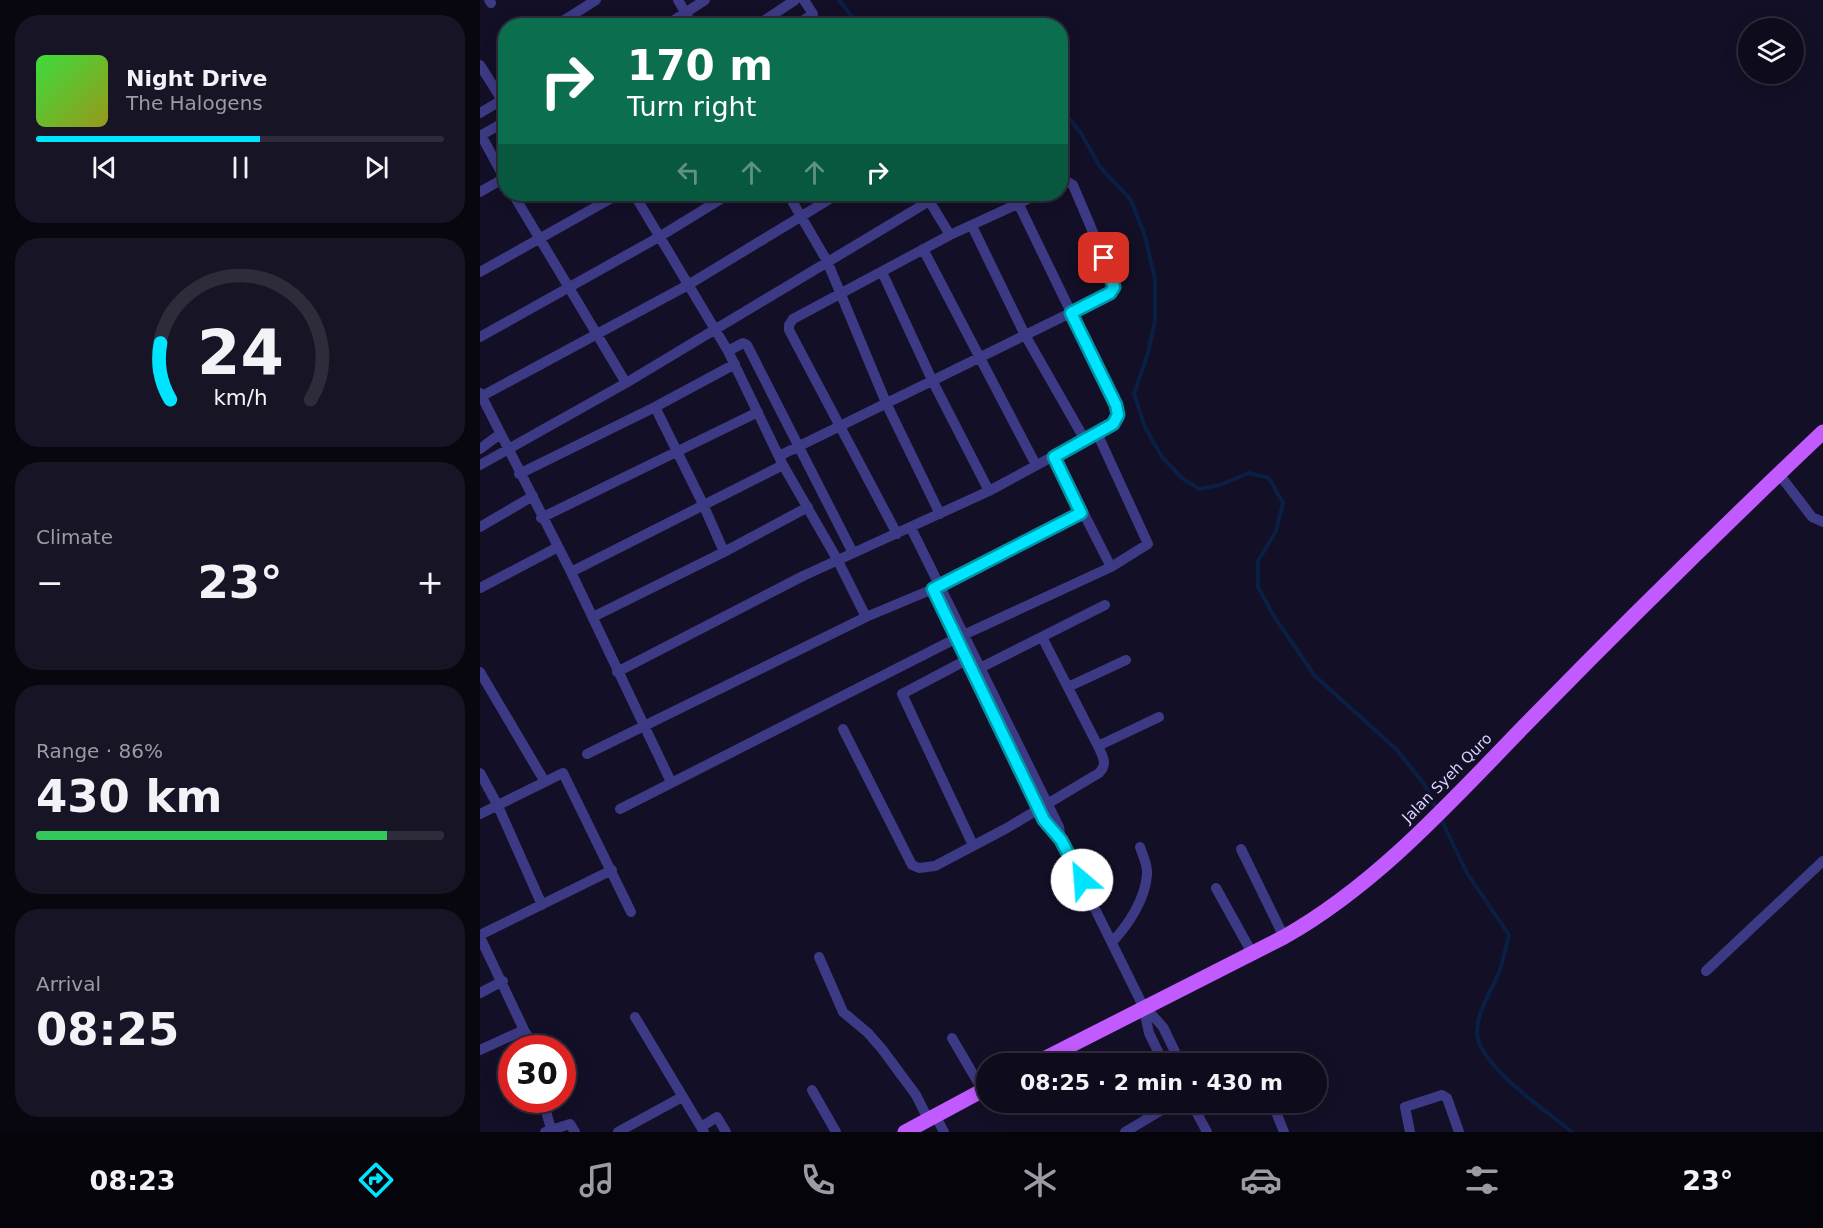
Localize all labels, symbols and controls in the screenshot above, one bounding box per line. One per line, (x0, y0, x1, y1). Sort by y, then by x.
map controls (1738, 18, 1804, 84)
button: layers (1738, 18, 1804, 84)
text: 170 m (627, 41, 773, 90)
icon: right (528, 42, 606, 120)
text: Night Drive (126, 66, 267, 91)
text: The Halogens (126, 91, 263, 115)
text: Turn right (627, 91, 756, 122)
icon: previous (88, 151, 121, 184)
icon: pause (224, 151, 257, 184)
icon: next (360, 151, 393, 184)
icon: left (672, 156, 705, 189)
icon: ahead (735, 156, 768, 189)
icon: ahead (798, 156, 831, 189)
icon: right (861, 156, 894, 189)
pin (1078, 232, 1129, 283)
icon: arrive (1087, 241, 1120, 274)
text: 24 (197, 316, 283, 389)
text: km/h (213, 385, 267, 410)
text: Climate (36, 525, 113, 549)
text: 23° (197, 556, 283, 609)
text: − (36, 563, 64, 602)
text: + (416, 563, 444, 602)
street label: Jalan Syeh Quro (1398, 729, 1496, 827)
text: Range · 86% (36, 739, 163, 763)
text: 430 km (36, 770, 222, 823)
position arrow (1050, 848, 1114, 912)
text: Arrival (36, 972, 101, 996)
text: 08:25 (36, 1003, 179, 1056)
speed limit sign: 30 (498, 1035, 576, 1113)
text: 08:25 · 2 min · 430 m (1020, 1070, 1283, 1095)
icon: directions (355, 1159, 397, 1201)
icon: music (576, 1159, 618, 1201)
icon: phone (797, 1159, 839, 1201)
icon: climate (1019, 1159, 1061, 1201)
icon: car (1240, 1159, 1282, 1201)
icon: filters (1461, 1159, 1503, 1201)
text: 08:23 (90, 1165, 176, 1196)
text: 23° (1682, 1165, 1733, 1196)

